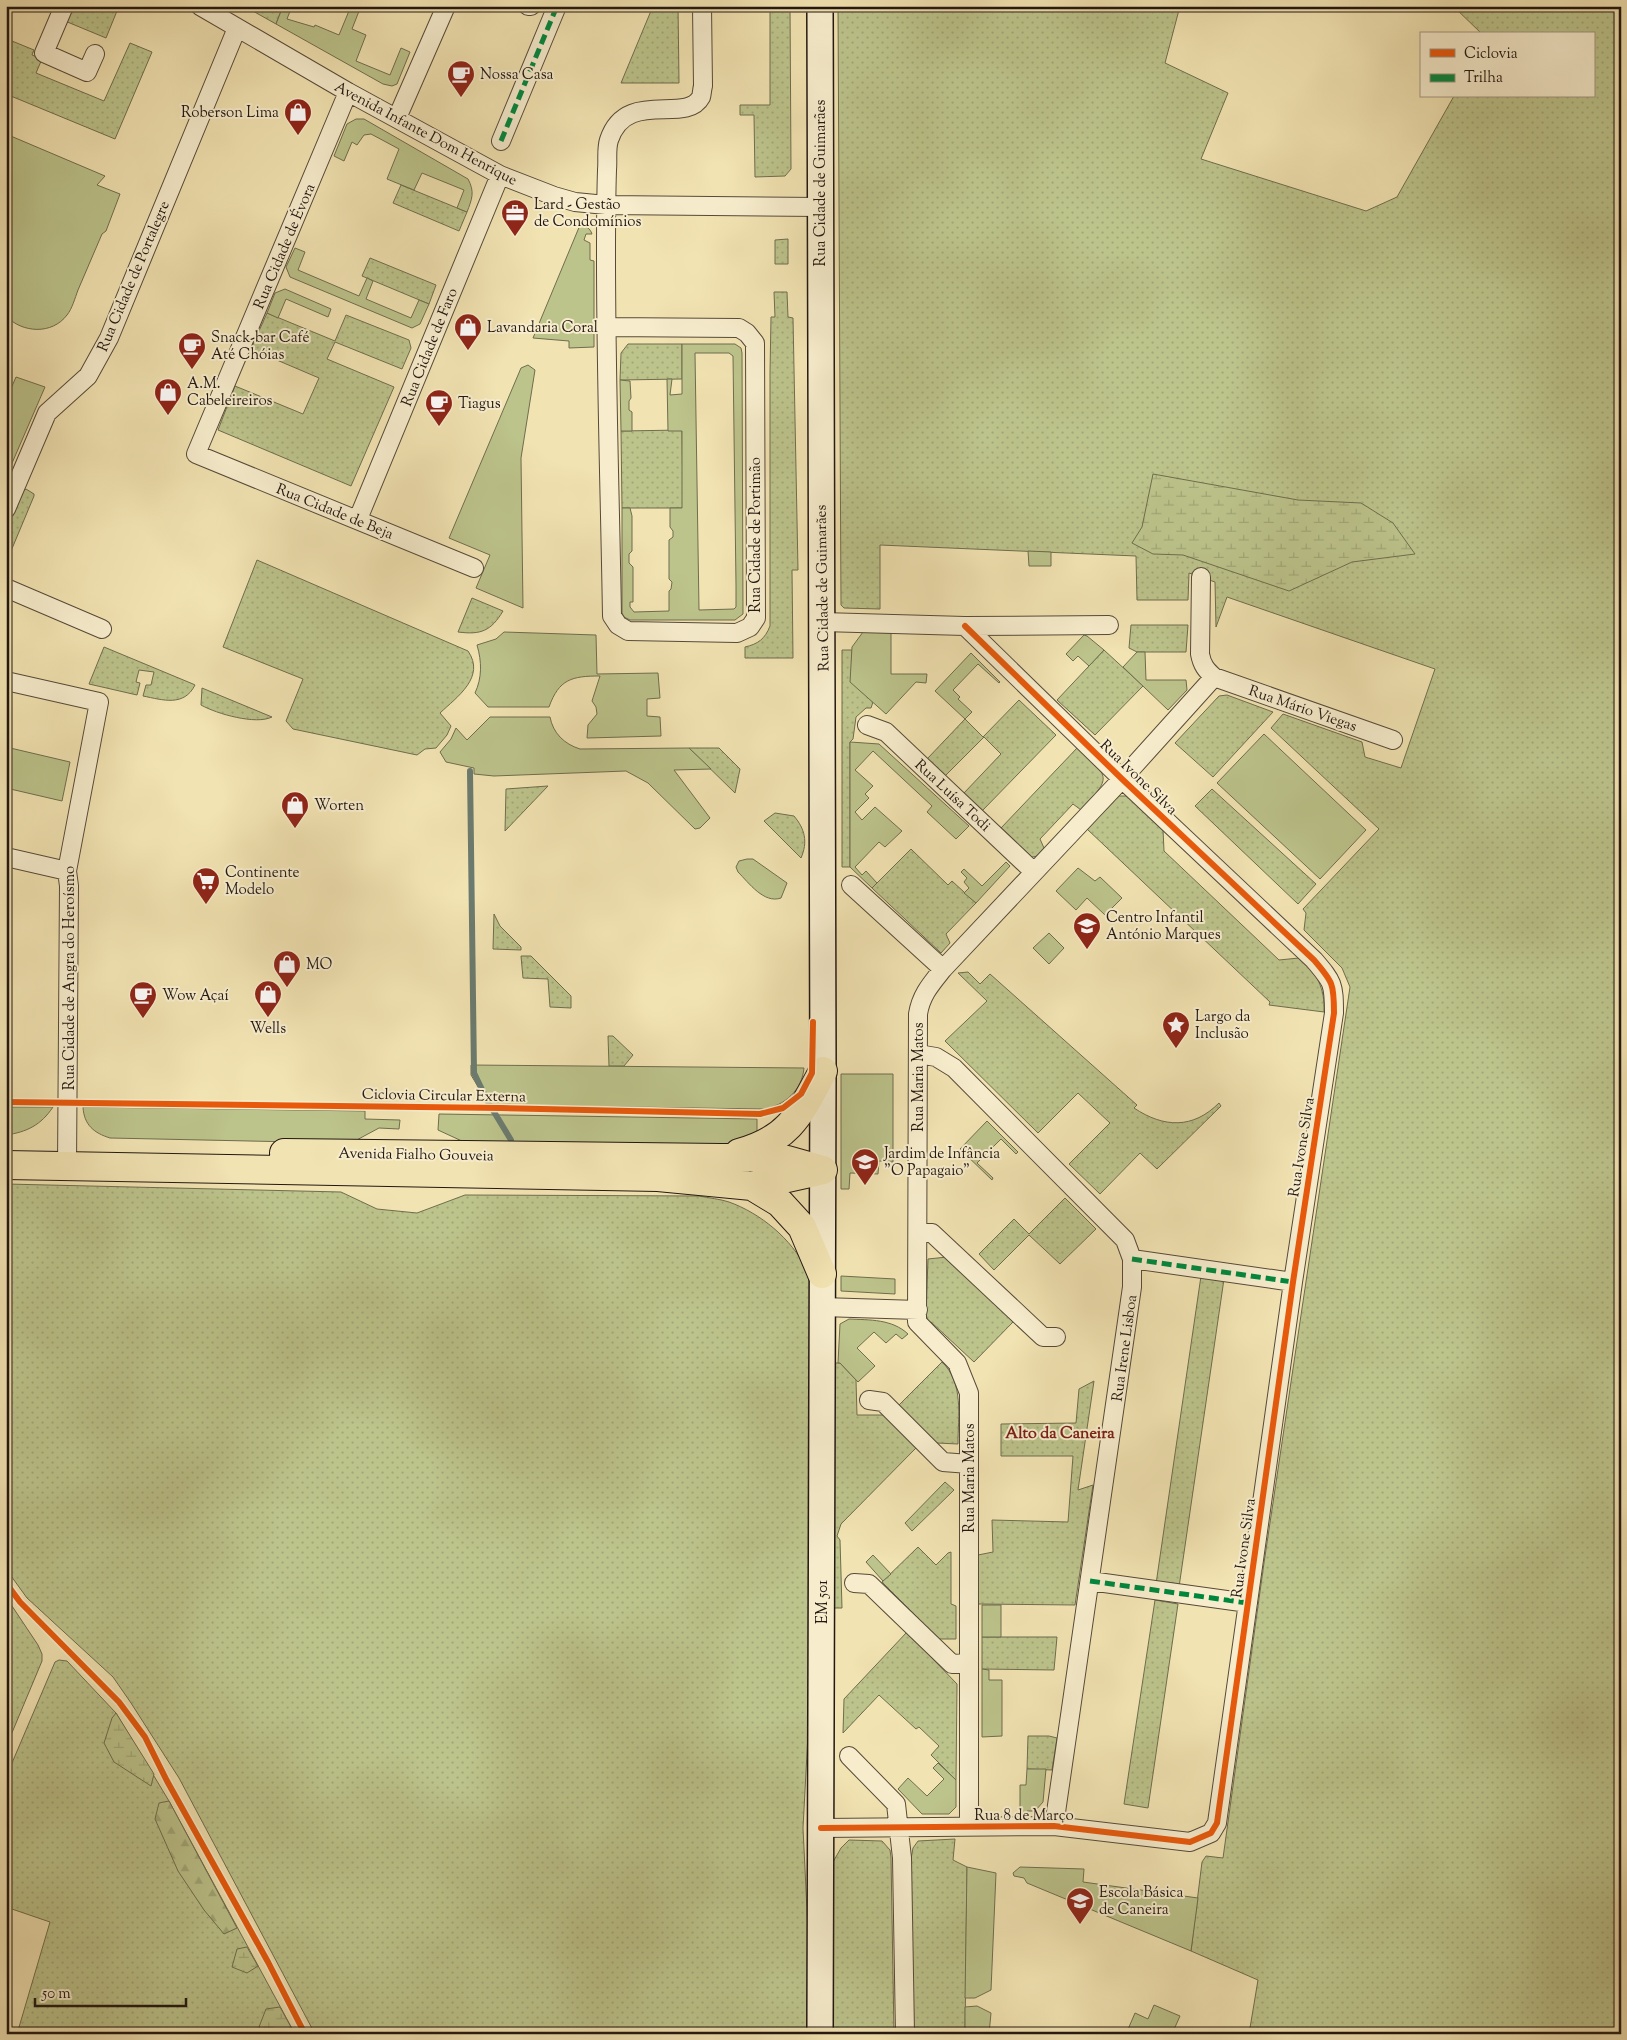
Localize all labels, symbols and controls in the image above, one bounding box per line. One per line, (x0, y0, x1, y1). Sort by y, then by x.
legend (1420, 32, 1594, 98)
text: Ciclovia (1464, 44, 1518, 65)
cafe icon: Nossa Casa (446, 59, 476, 98)
place label: Nossa Casa (480, 65, 554, 86)
text: Trilha (1464, 68, 1503, 89)
street label: Avenida Infante Dom Henrique (330, 77, 520, 192)
shop icon: Roberson Lima (283, 97, 313, 136)
street label: Rua Cidade de Guimarães (811, 99, 832, 266)
place label: Roberson Lima (181, 103, 279, 124)
street label: Rua Cidade de Évora (249, 180, 321, 313)
place label: Lard - Gestão de Condomínios (534, 195, 642, 233)
street label: Rua Cidade de Portalegre (93, 198, 176, 355)
office icon: Lard - Gestão de Condomínios (500, 198, 530, 237)
street label: Rua Cidade de Faro (397, 285, 464, 410)
shop icon: Lavandaria Coral (453, 312, 483, 351)
place label: Lavandaria Coral (487, 318, 598, 339)
place label: Snack-bar Café Até Chóias (211, 328, 309, 366)
cafe icon: Snack-bar Café Até Chóias (177, 331, 207, 370)
place label: A.M. Cabeleireiros (187, 374, 273, 412)
shop icon: A.M. Cabeleireiros (153, 377, 183, 416)
cafe icon: Tiagus (424, 388, 454, 427)
place label: Tiagus (458, 394, 501, 415)
street label: Rua Cidade de Portimão (746, 457, 767, 613)
street label: Rua Cidade de Beja (273, 479, 396, 546)
street label: Rua Cidade de Guimarães (812, 504, 835, 672)
street label: Rua Mário Viegas (1246, 681, 1360, 738)
street label: Rua Ivone Silva (1095, 736, 1181, 821)
street label: Rua Luísa Todi (909, 755, 995, 837)
shop icon: Worten (280, 790, 310, 829)
place label: Worten (314, 796, 364, 817)
place label: Continente Modelo (225, 863, 300, 901)
street label: Rua Cidade de Angra do Heroísmo (60, 866, 81, 1090)
supermarket icon: Continente Modelo (191, 866, 221, 905)
place label: Centro Infantil António Marques (1106, 908, 1221, 946)
school or university icon: Centro Infantil António Marques (1072, 911, 1102, 950)
shop icon: MO (272, 949, 302, 988)
place label: MO (306, 955, 333, 976)
shop icon: Wells (253, 979, 283, 1018)
cafe icon: Wow Açaí (128, 980, 158, 1019)
place label: Wow Açaí (162, 986, 229, 1007)
place label: Largo da Inclusão (1195, 1007, 1250, 1045)
place icon: Largo da Inclusão (1161, 1010, 1191, 1049)
place label: Wells (250, 1019, 286, 1040)
street label: Rua Maria Matos (909, 1022, 930, 1132)
street label: Ciclovia Circular Externa (362, 1085, 526, 1108)
street label: Rua Ivone Silva (1284, 1096, 1321, 1199)
street label: Avenida Fialho Gouveia (338, 1144, 494, 1167)
place label: Jardim de Infância "O Papagaio" (883, 1144, 1000, 1182)
school or university icon: Jardim de Infância "O Papagaio" (850, 1147, 880, 1186)
street label: Rua Irene Lisboa (1108, 1293, 1143, 1403)
street label: Rua Maria Matos (960, 1423, 981, 1533)
district label: Alto da Caneira (1005, 1423, 1115, 1446)
street label: Rua Ivone Silva (1227, 1497, 1262, 1599)
street label: EM 501 (813, 1580, 834, 1624)
street label: Rua 8 de Março (974, 1806, 1074, 1827)
place label: Escola Básica de Caneira (1099, 1883, 1183, 1921)
school or university icon: Escola Básica de Caneira (1065, 1886, 1095, 1925)
scale bar (35, 1975, 186, 2007)
text: 50 m (41, 1984, 71, 2005)

